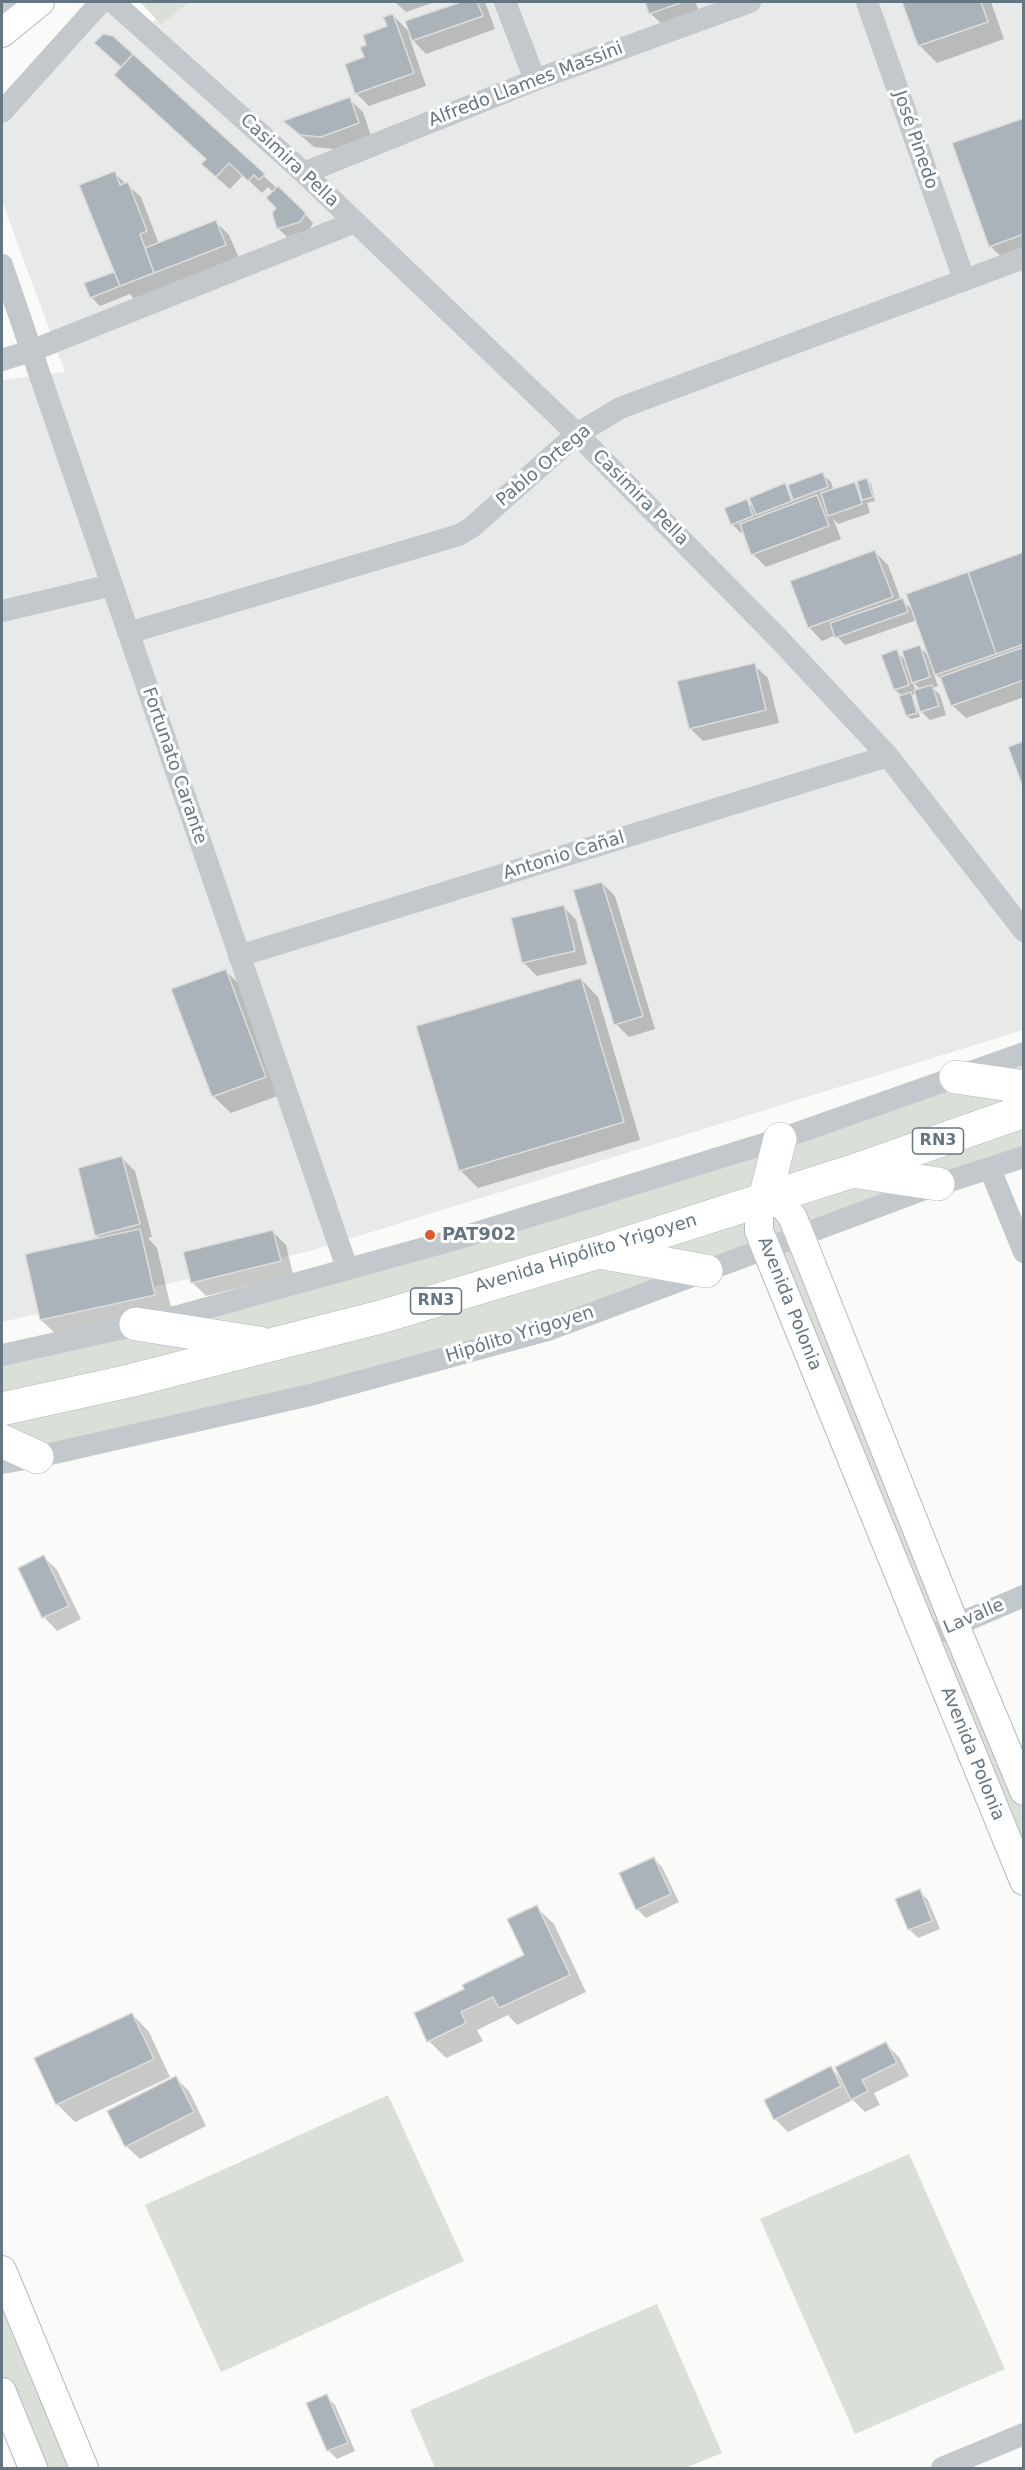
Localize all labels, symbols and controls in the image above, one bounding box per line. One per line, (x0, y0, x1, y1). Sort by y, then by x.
street label: Alfredo Llames Massini (426, 38, 626, 132)
street label: José Pinedo (888, 88, 942, 192)
street label: Casimira Pella (235, 110, 343, 212)
street label: Pablo Ortega (492, 420, 596, 512)
street label: Casimira Pella (587, 445, 693, 551)
street label: Fortunato Carante (137, 685, 211, 847)
street label: Antonio Cañal (501, 827, 627, 885)
road number: RN3 (912, 1128, 964, 1154)
street label: Avenida Hipólito Yrigoyen (472, 1210, 700, 1298)
place label: PAT902 (442, 1224, 516, 1246)
marker: PAT902 (423, 1228, 437, 1242)
street label: Avenida Polonia (752, 1234, 826, 1374)
road number: RN3 (410, 1288, 462, 1314)
street label: Hipólito Yrigoyen (443, 1302, 597, 1368)
street label: Lavalle (940, 1595, 1008, 1639)
street label: Avenida Polonia (935, 1684, 1009, 1824)

